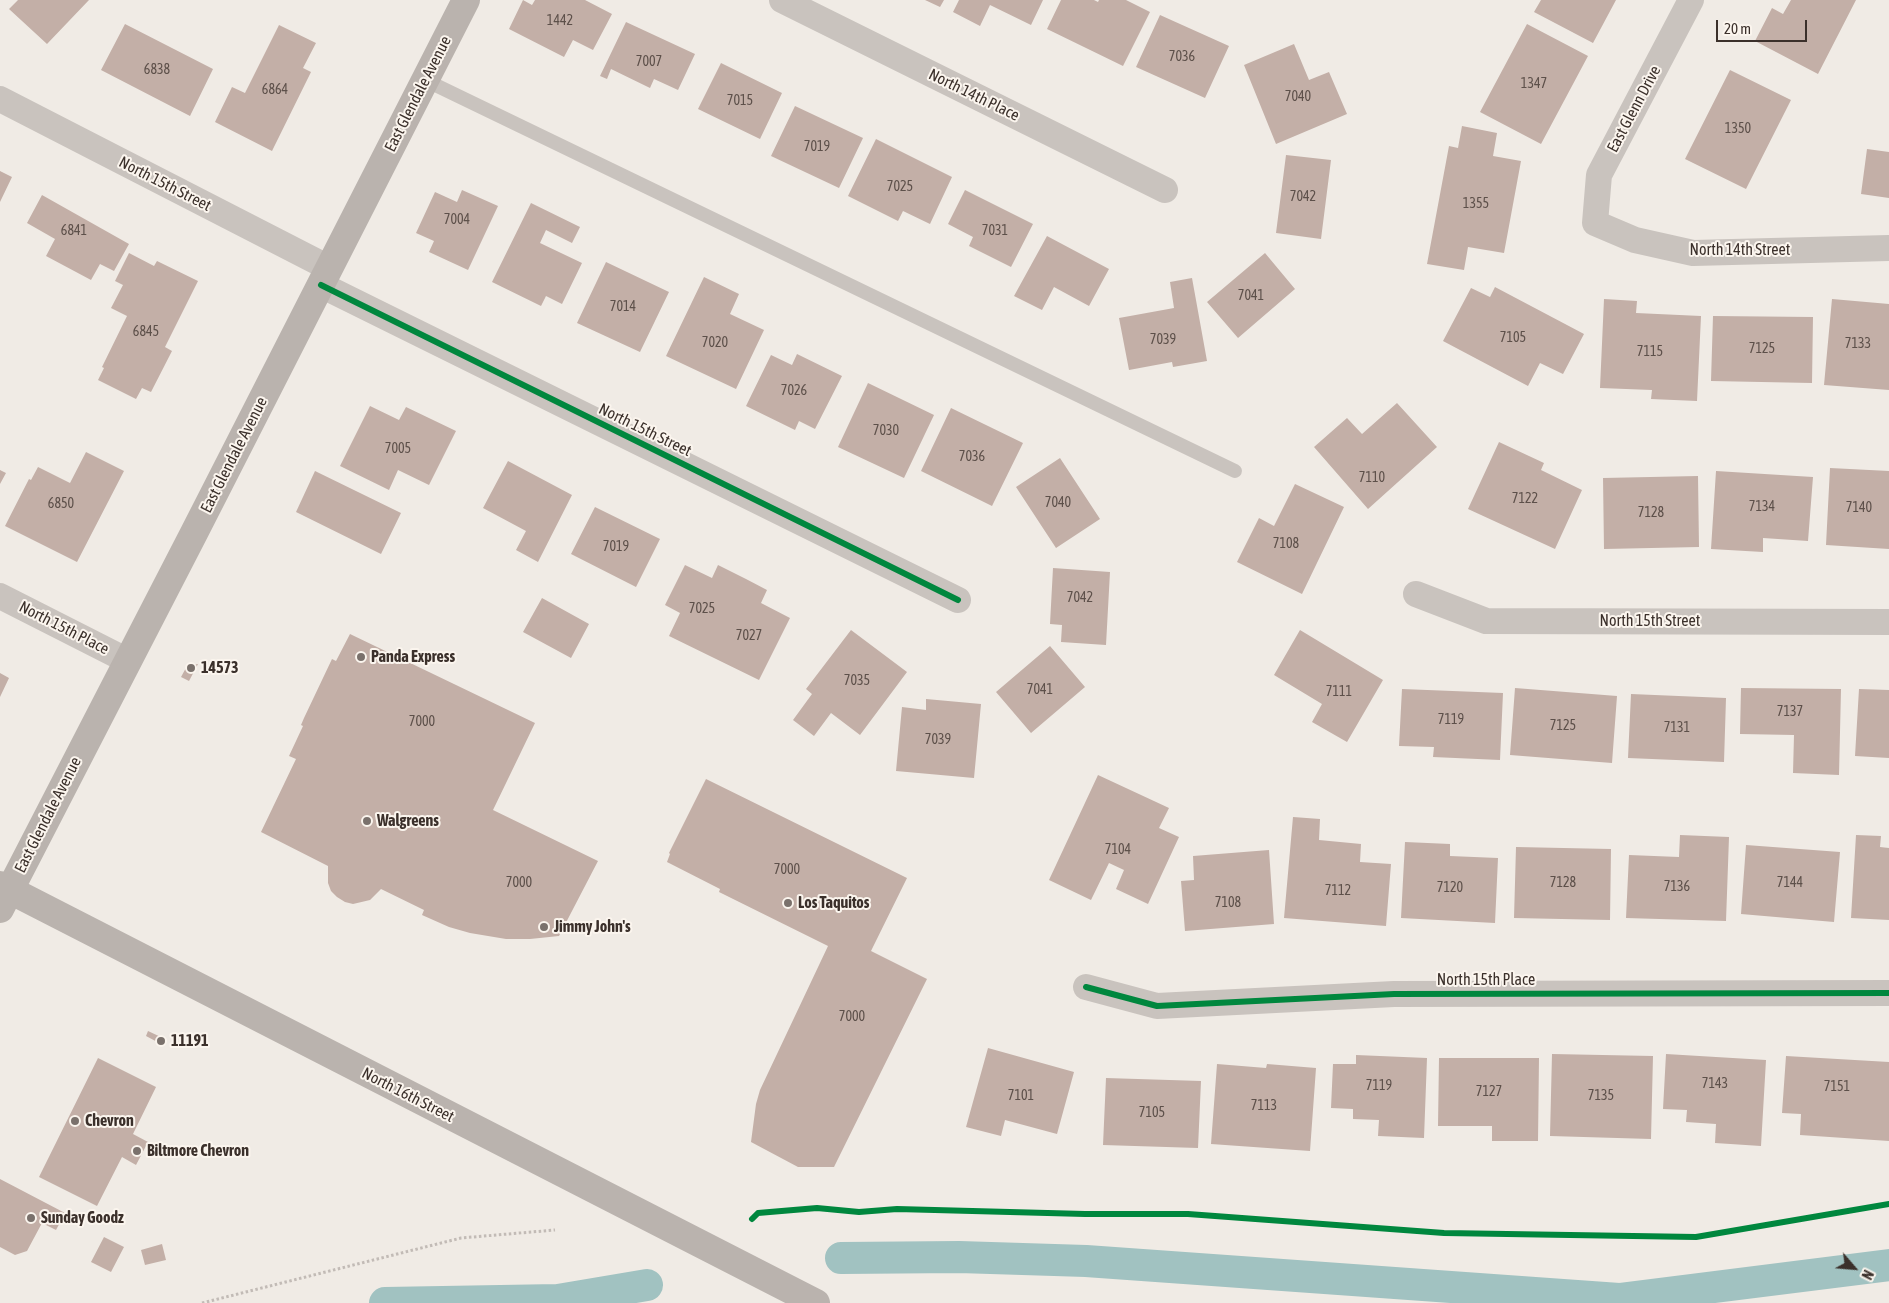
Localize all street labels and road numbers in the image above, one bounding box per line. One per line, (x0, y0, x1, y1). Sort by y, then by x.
street label: East Glendale Avenue (381, 33, 455, 155)
street label: East Glenn Drive (1603, 62, 1665, 156)
street label: North 14th Place (926, 65, 1022, 125)
street label: North 15th Street (116, 153, 214, 215)
street label: North 14th Street (1690, 240, 1790, 260)
street label: East Glendale Avenue (197, 394, 271, 516)
street label: North 15th Street (595, 399, 695, 461)
street label: North 15th Place (16, 597, 112, 659)
street label: North 15th Street (1600, 611, 1700, 631)
street label: East Glendale Avenue (11, 754, 85, 876)
street label: North 15th Place (1437, 970, 1535, 990)
street label: North 16th Street (359, 1064, 457, 1126)

